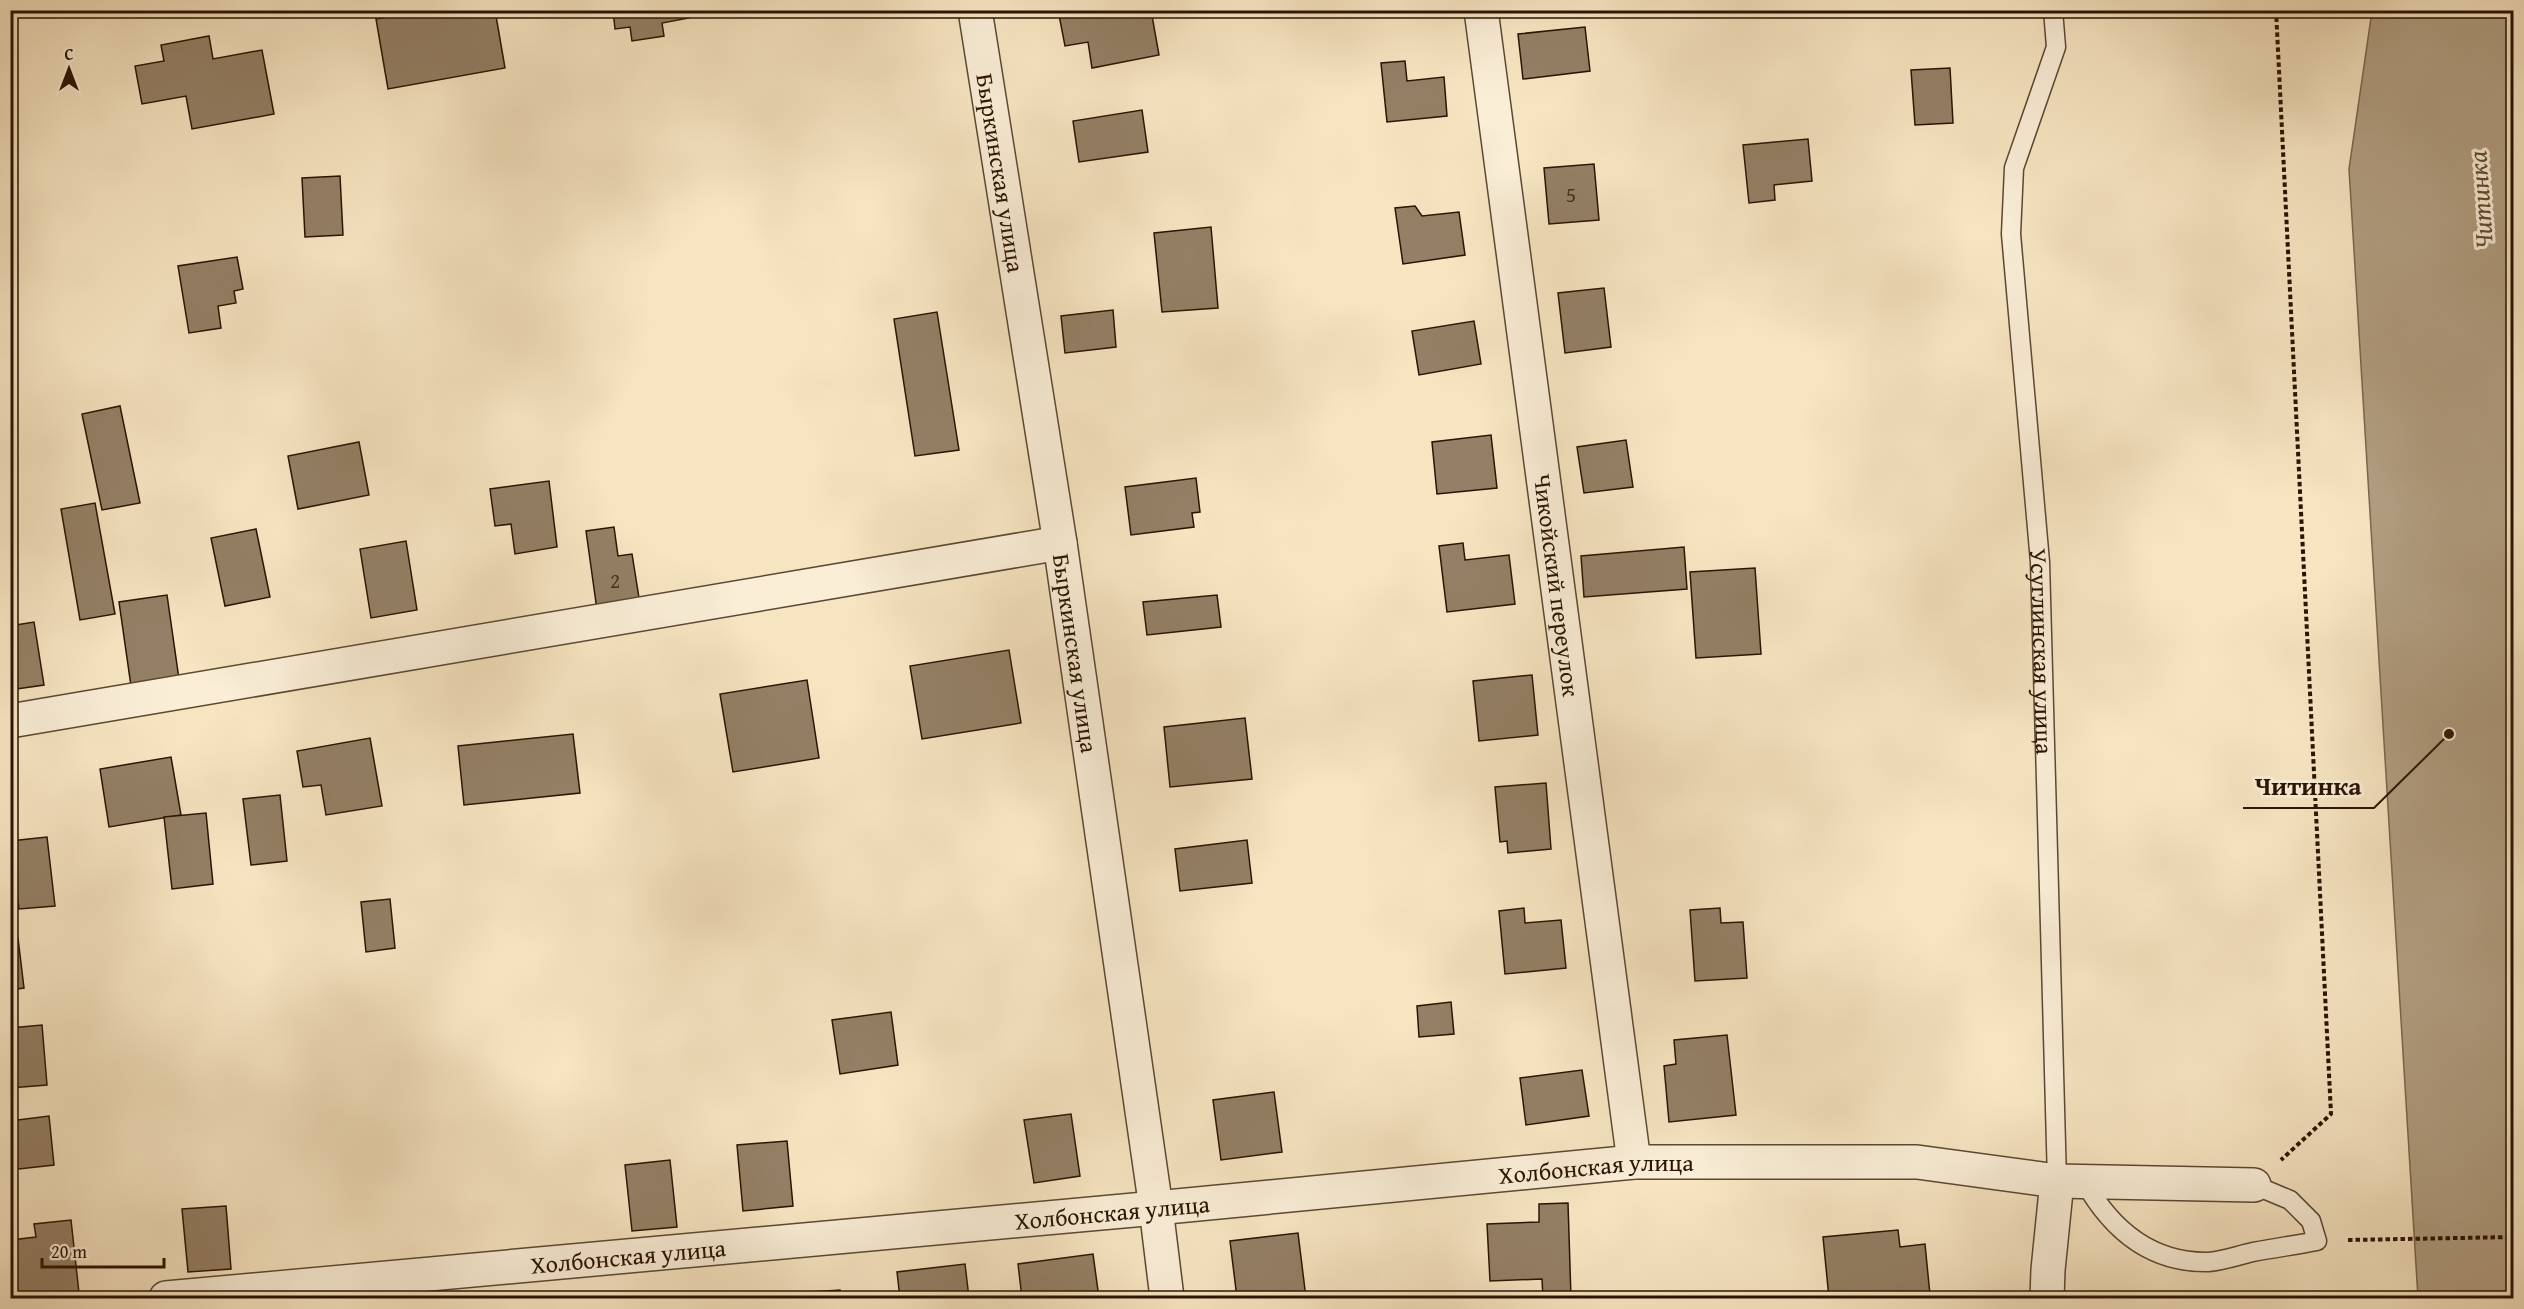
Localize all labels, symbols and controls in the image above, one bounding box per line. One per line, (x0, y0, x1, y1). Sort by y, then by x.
north arrow (39, 39, 99, 99)
text: С (64, 42, 74, 66)
street label: Быркинская улица (968, 71, 1034, 276)
water label: Читинка (2457, 150, 2503, 250)
house number: 5 (1566, 179, 1576, 210)
street label: Чикойский переулок (1525, 471, 1590, 699)
street label: Усуглинская улица (2021, 547, 2063, 755)
street label: Быркинская улица (1044, 551, 1108, 756)
house number: 2 (610, 565, 620, 596)
callout: Читинка (2243, 764, 2374, 808)
text: Читинка (2254, 766, 2362, 805)
street label: Холбонская улица (1497, 1145, 1694, 1192)
street label: Холбонская улица (1013, 1185, 1212, 1238)
street label: Холбонская улица (529, 1230, 728, 1282)
scale bar (42, 1231, 164, 1269)
text: 20 m (51, 1238, 87, 1265)

